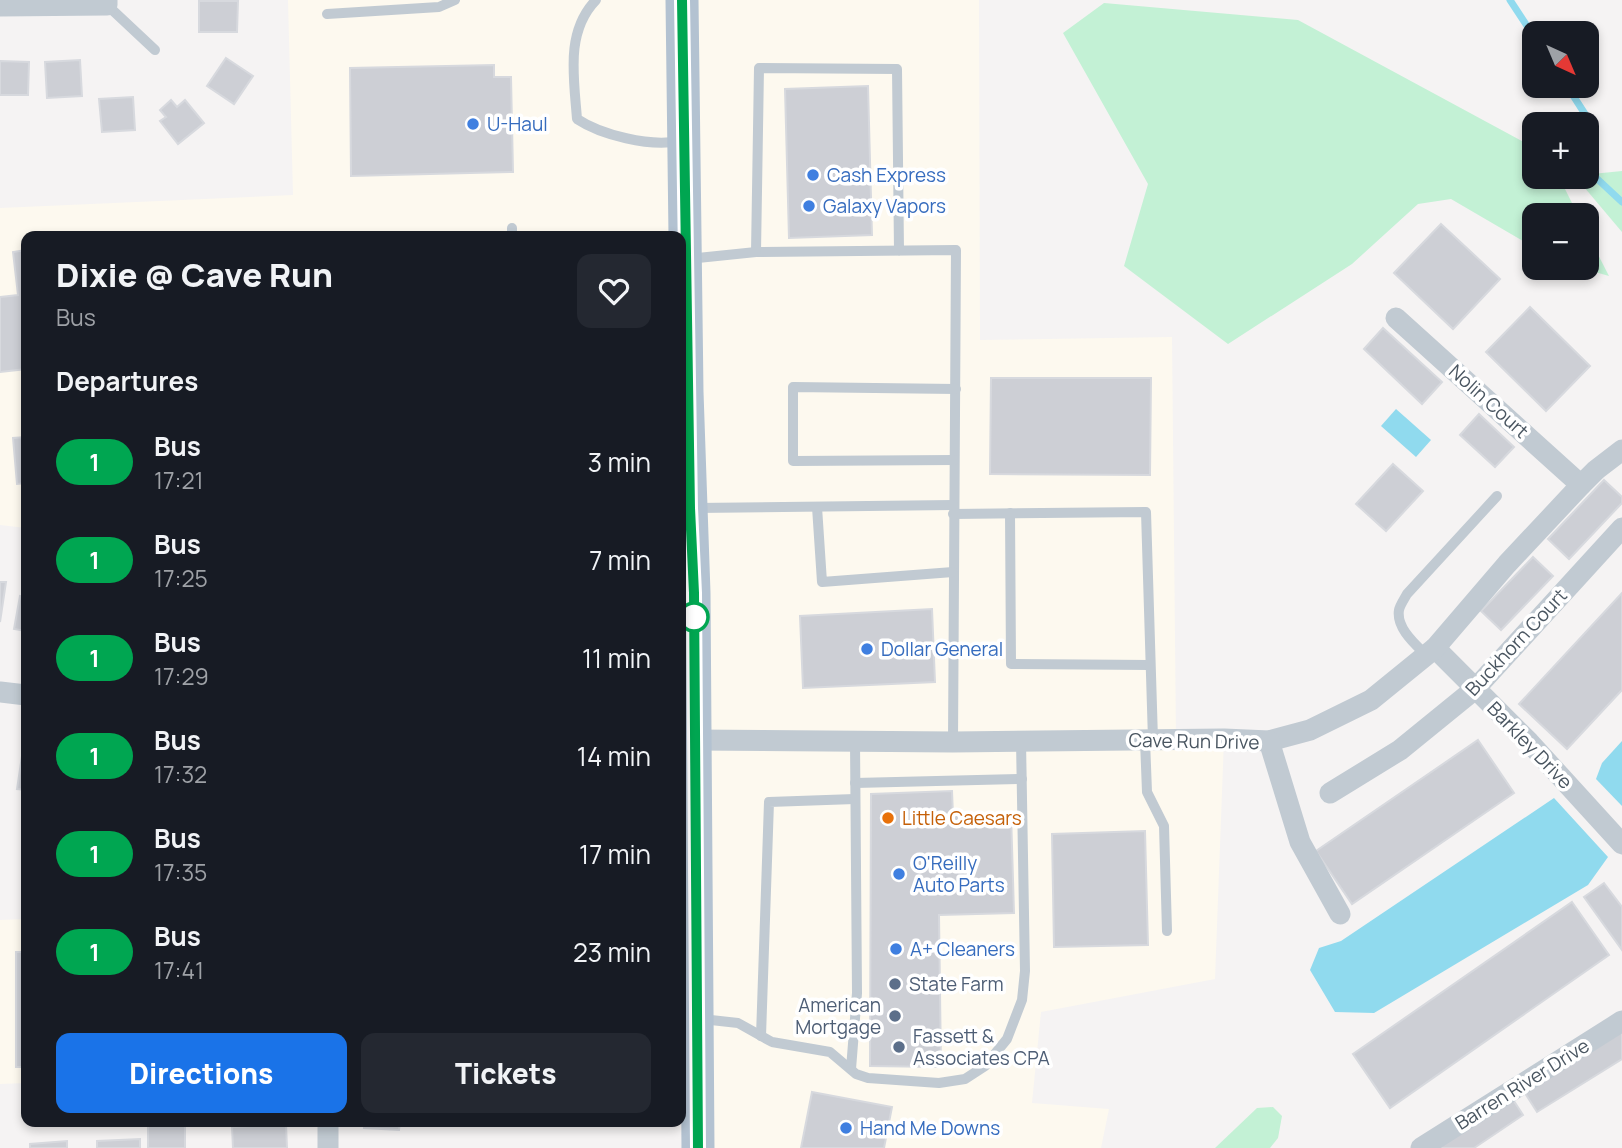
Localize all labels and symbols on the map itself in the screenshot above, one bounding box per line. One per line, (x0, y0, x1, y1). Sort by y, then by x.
north arrow (1522, 21, 1600, 98)
place label: U-Haul (487, 111, 548, 137)
marker: U-Haul (465, 116, 481, 132)
place label: Cash Express (827, 162, 946, 188)
marker: Cash Express (805, 167, 821, 183)
place label: Galaxy Vapors (823, 193, 946, 219)
marker: Galaxy Vapors (801, 198, 817, 214)
street label: Nolin Court (1444, 358, 1534, 444)
street label: Buckhorn Court (1459, 583, 1573, 701)
unlabelled marker (679, 602, 709, 632)
place label: Dollar General (881, 636, 1003, 662)
marker: Dollar General (859, 641, 875, 657)
street label: Barkley Drive (1482, 696, 1578, 794)
street label: Cave Run Drive (1128, 727, 1260, 755)
place label: Little Caesars (902, 805, 1022, 831)
marker: Little Caesars (880, 810, 896, 826)
place label: O'Reilly Auto Parts (913, 850, 1005, 898)
marker: O'Reilly Auto Parts (891, 866, 907, 882)
place label: A+ Cleaners (910, 936, 1015, 962)
marker: A+ Cleaners (888, 941, 904, 957)
place label: State Farm (909, 971, 1004, 997)
marker: State Farm (887, 976, 903, 992)
place label: American Mortgage (795, 992, 881, 1040)
marker: American Mortgage (887, 1008, 903, 1024)
place label: Fassett & Associates CPA (913, 1023, 1050, 1071)
street label: Barren River Drive (1450, 1032, 1594, 1136)
marker: Fassett & Associates CPA (891, 1039, 907, 1055)
place label: Hand Me Downs (860, 1115, 1000, 1141)
marker: Hand Me Downs (838, 1120, 854, 1136)

